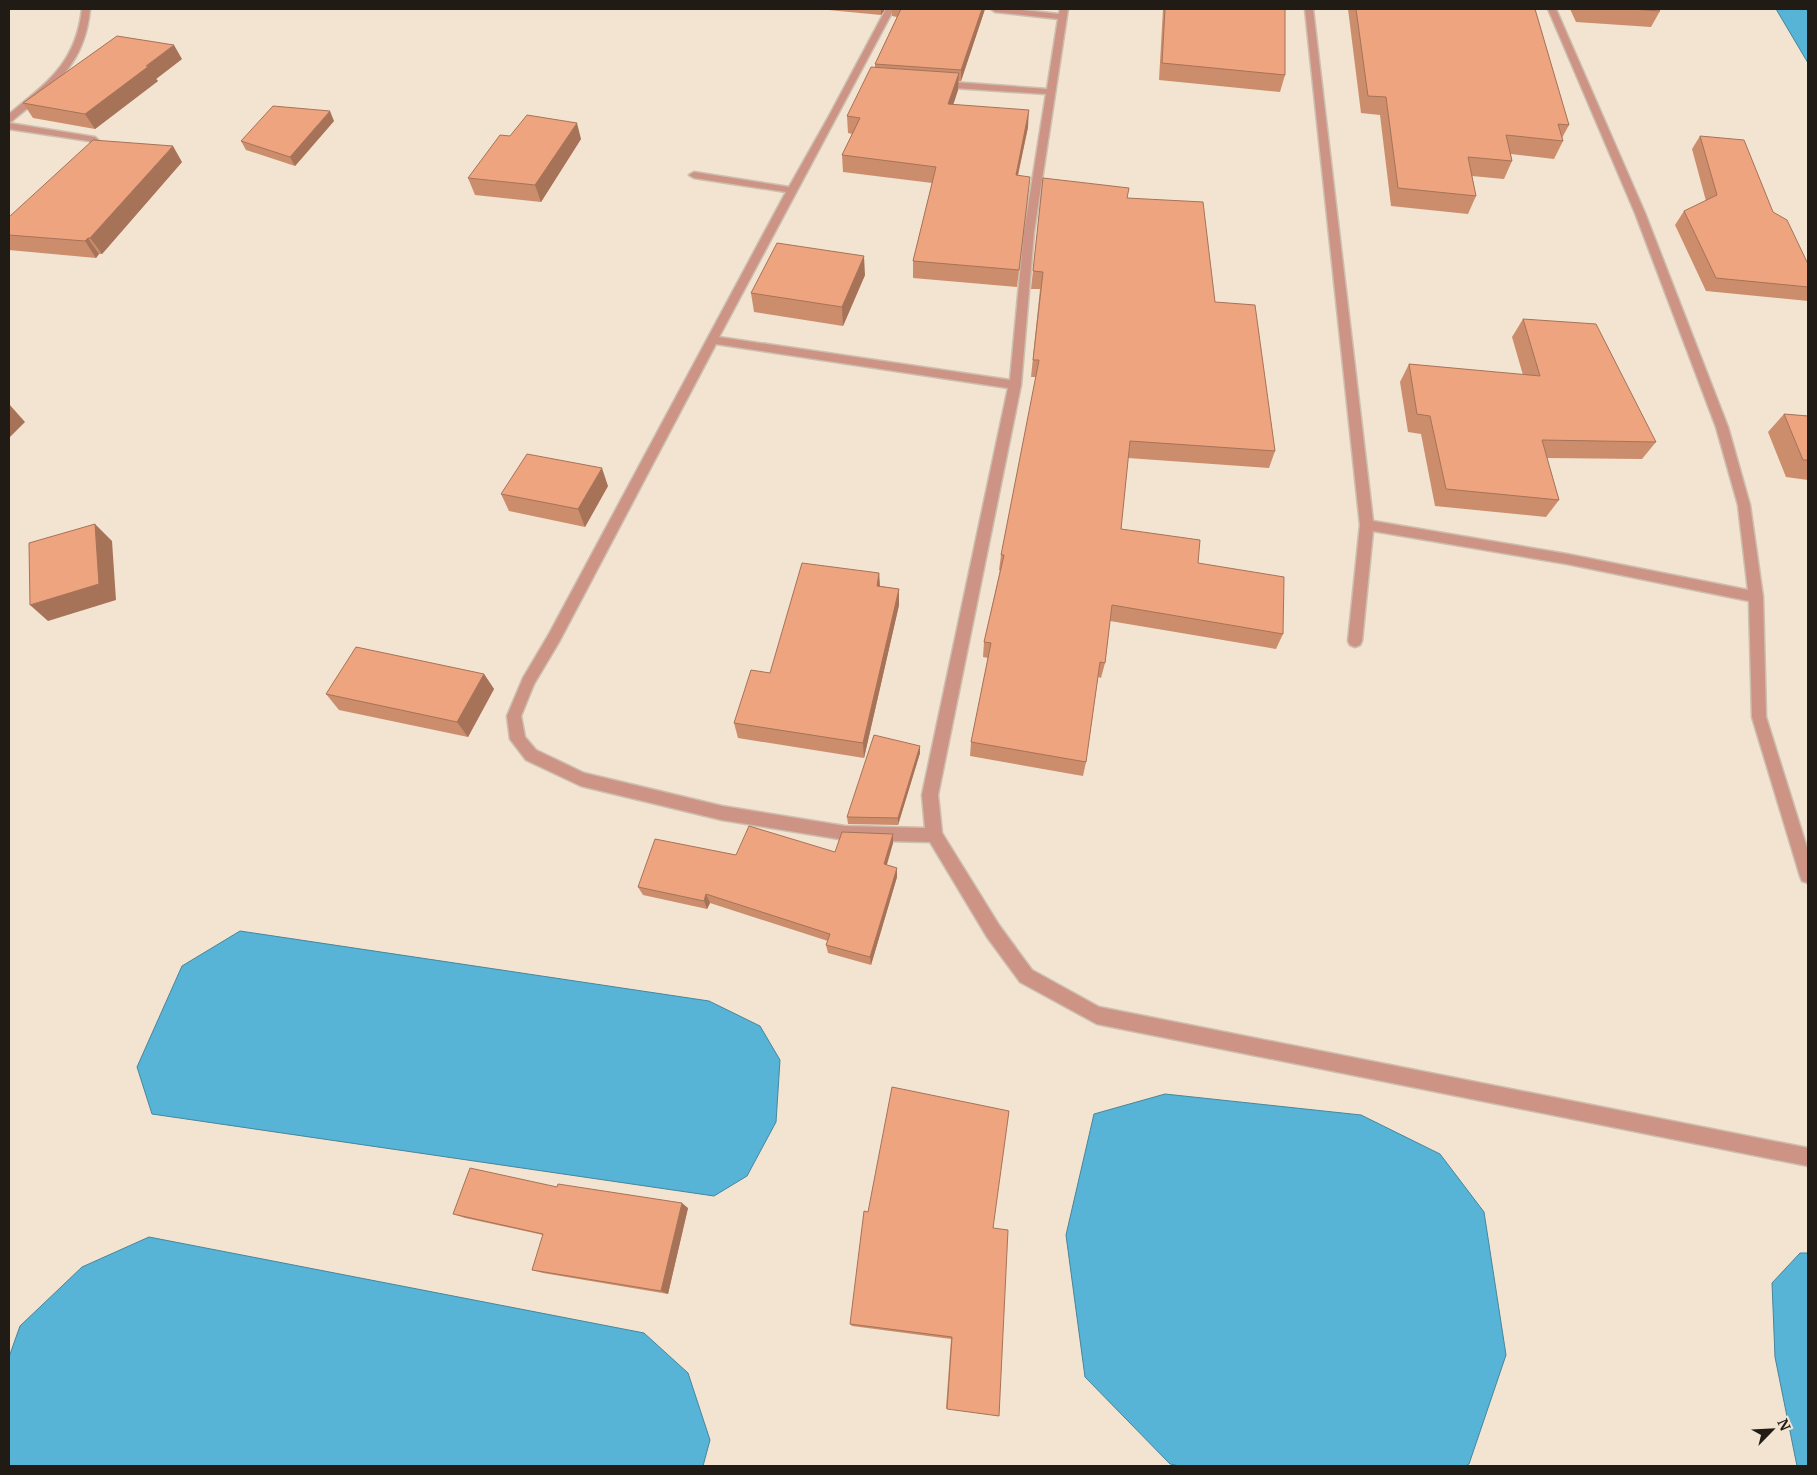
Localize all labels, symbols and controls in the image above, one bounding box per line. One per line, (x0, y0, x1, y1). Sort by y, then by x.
north arrow (1747, 1405, 1797, 1455)
text: N (1773, 1416, 1794, 1433)

